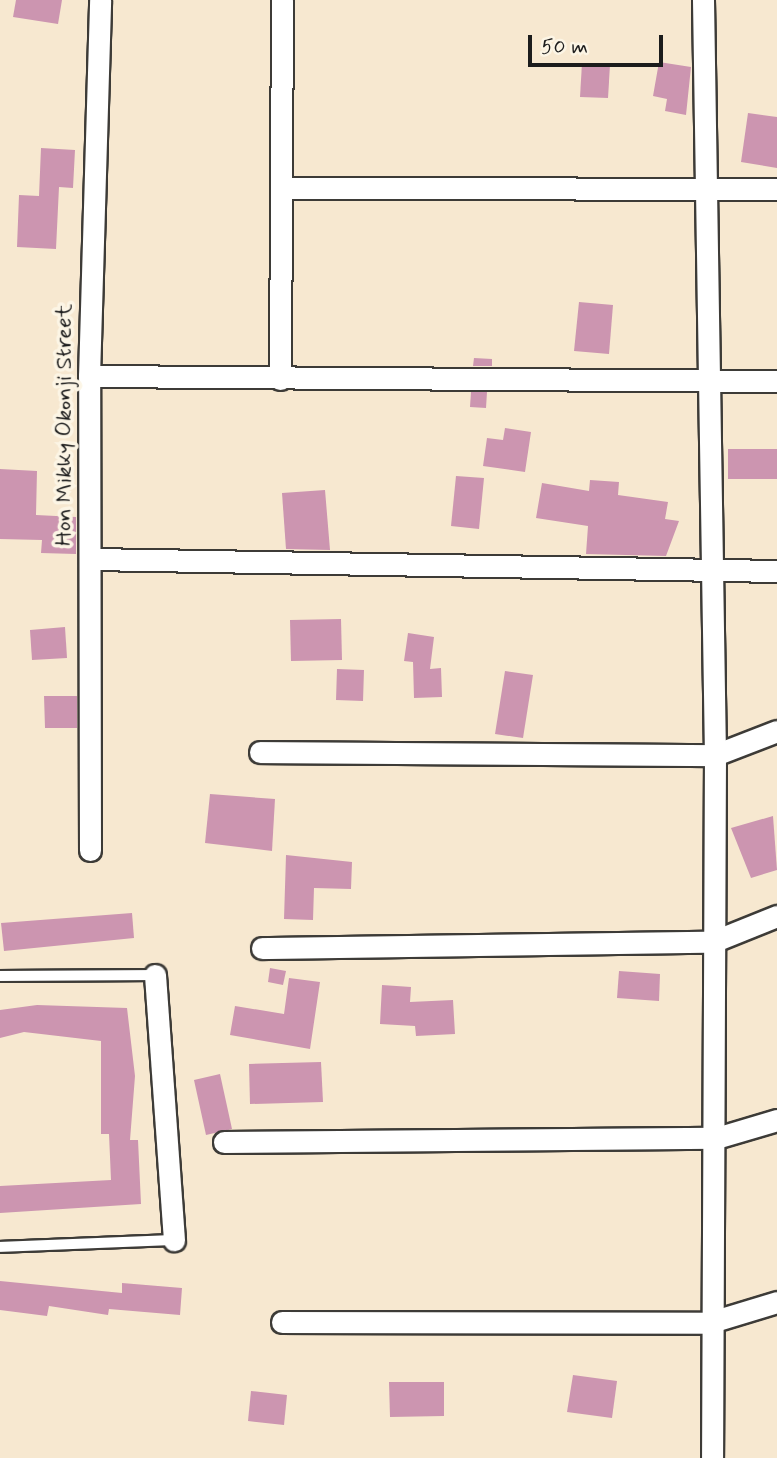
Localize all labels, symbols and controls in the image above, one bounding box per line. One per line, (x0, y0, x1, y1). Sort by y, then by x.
scale bar (532, 21, 667, 65)
text: 50 m (541, 33, 588, 61)
street label: Hon Mikky Okonji Street (51, 303, 79, 547)

